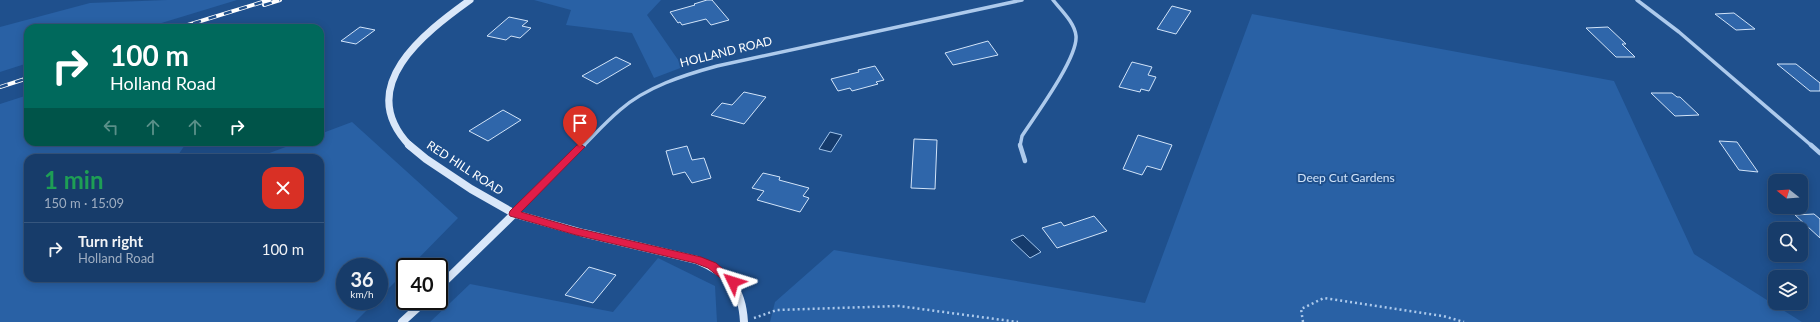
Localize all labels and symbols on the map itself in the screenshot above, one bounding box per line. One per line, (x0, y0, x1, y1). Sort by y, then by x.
street label: HOLLAND ROAD (678, 33, 774, 70)
pin (563, 106, 597, 147)
street label: RED HILL ROAD (424, 137, 506, 198)
park label: Deep Cut Gardens (1297, 170, 1395, 185)
north arrow (1768, 174, 1808, 214)
speed limit sign: 40 (396, 258, 448, 310)
position arrow (712, 261, 754, 303)

